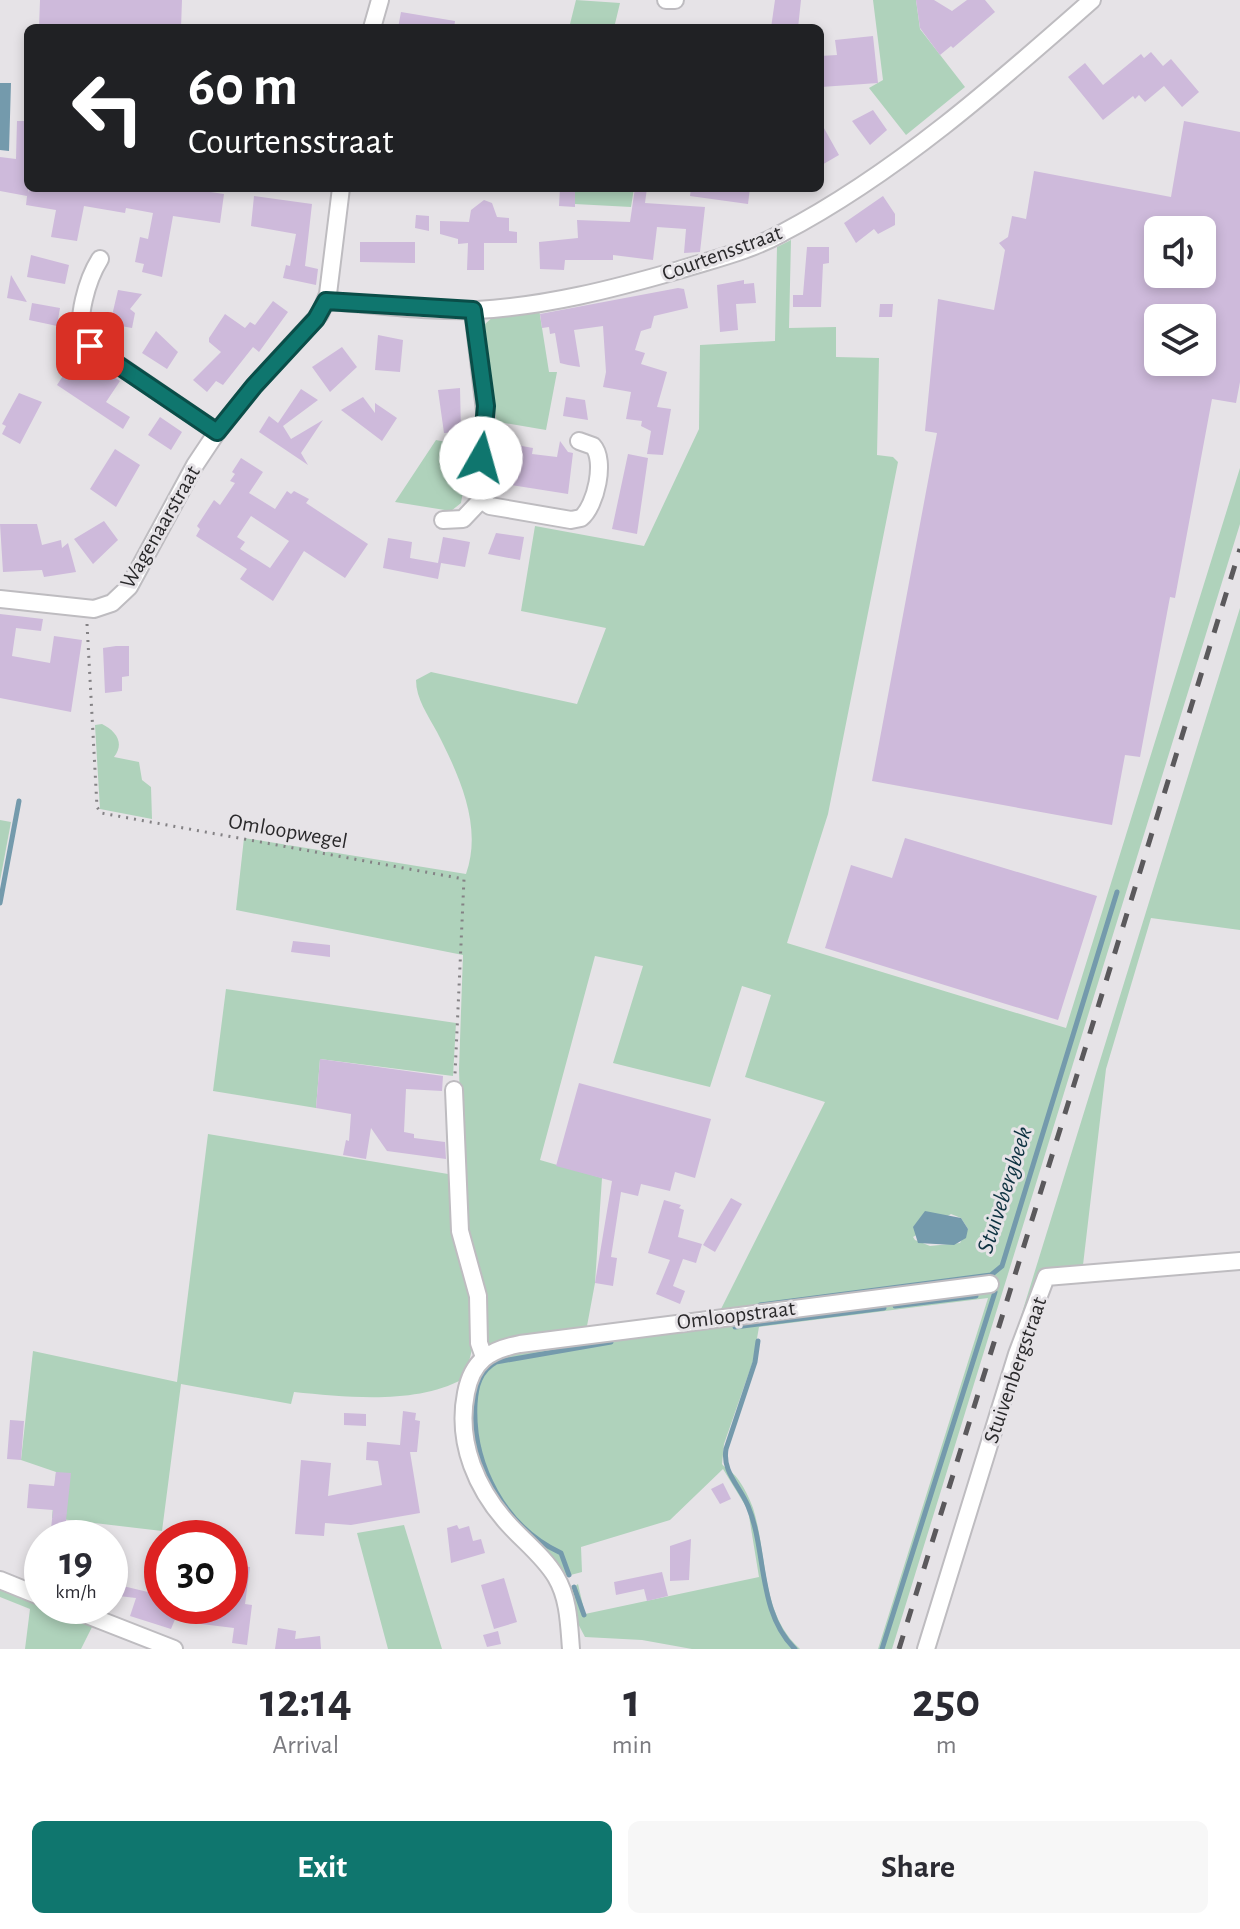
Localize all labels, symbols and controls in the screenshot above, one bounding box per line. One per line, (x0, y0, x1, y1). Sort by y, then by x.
icon: left (56, 56, 160, 160)
text: 60 m (188, 59, 298, 115)
text: Courtensstraat (188, 124, 394, 160)
map controls (1144, 216, 1216, 376)
button: sound (1144, 216, 1216, 288)
street label: Courtensstraat (659, 221, 785, 285)
button: layers (1144, 304, 1216, 376)
pin (56, 312, 124, 380)
icon: arrive (68, 324, 112, 368)
position arrow (439, 416, 523, 500)
street label: Wagenaarstraat (116, 462, 204, 592)
street label: Omloopwegel (227, 810, 349, 852)
water label: Stuivebergbeek (973, 1124, 1037, 1256)
street label: Stuivenbergstraat (980, 1294, 1050, 1446)
street label: Omloopstraat (676, 1297, 796, 1333)
speed limit sign: 30 (144, 1520, 248, 1624)
text: 19 (59, 1542, 93, 1582)
text: km/h (55, 1582, 97, 1602)
text: 12:14 (260, 1678, 352, 1726)
text: 1 (623, 1678, 641, 1726)
text: 250 (912, 1678, 980, 1726)
text: Arrival (272, 1732, 339, 1758)
text: min (612, 1732, 652, 1758)
text: m (936, 1732, 957, 1758)
button: Exit (32, 1821, 612, 1913)
button: Share (628, 1821, 1208, 1913)

